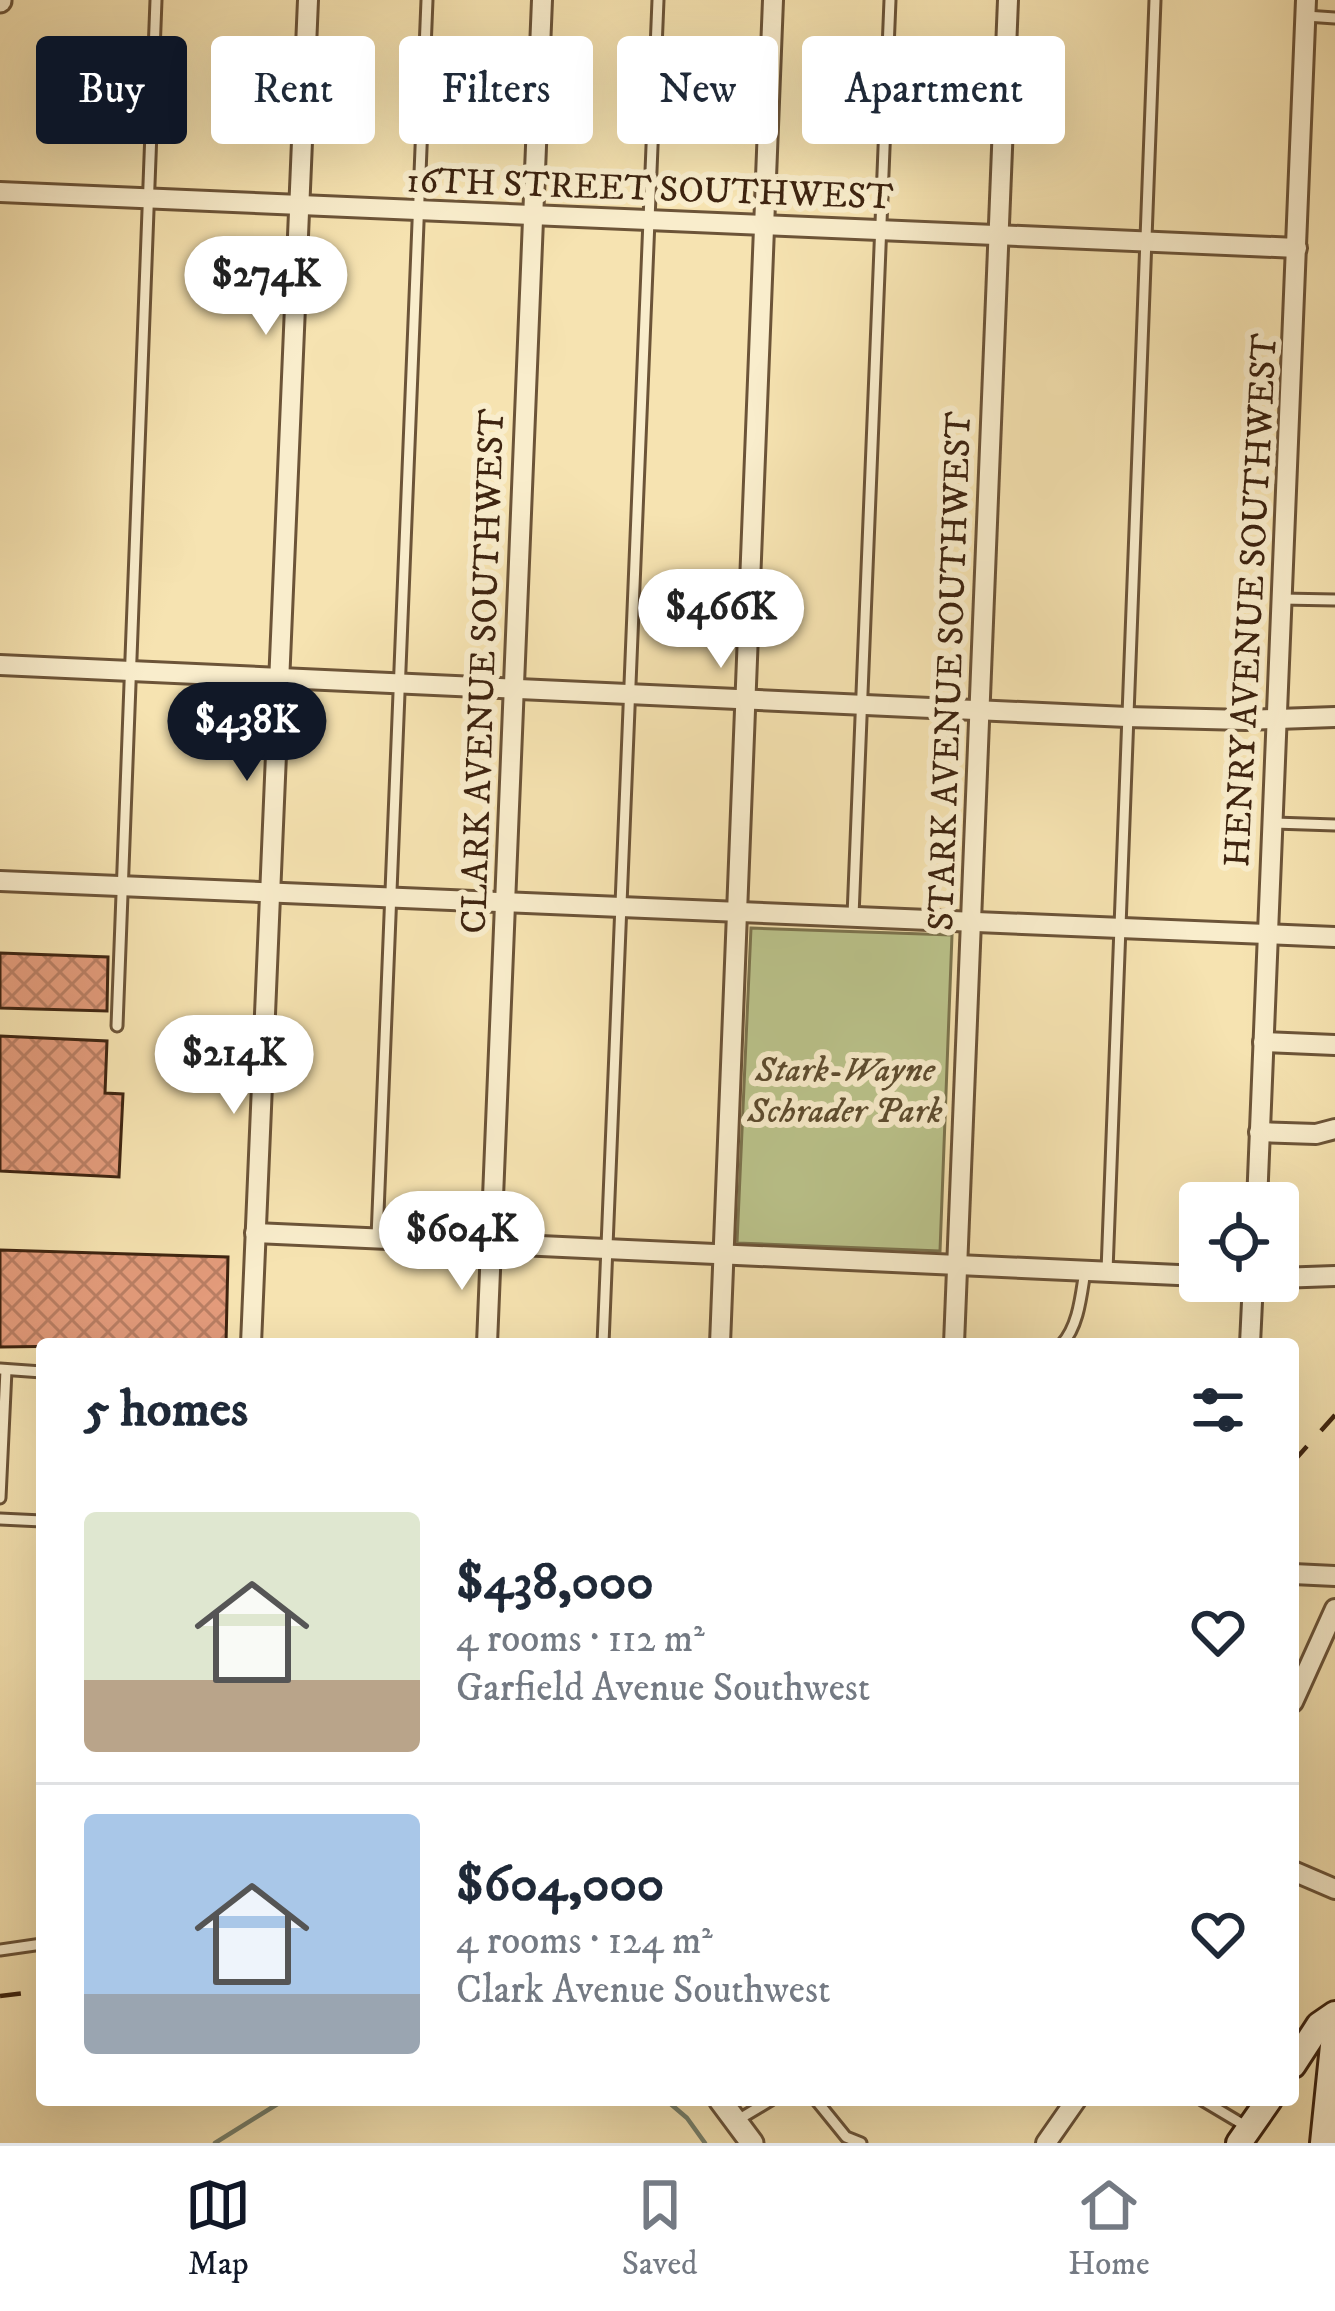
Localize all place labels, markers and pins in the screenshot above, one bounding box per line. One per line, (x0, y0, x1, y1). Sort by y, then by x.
pin: $274K (182, 236, 350, 338)
pin: $466K (637, 569, 805, 671)
pin: $438K (163, 682, 331, 784)
pin: $214K (150, 1015, 318, 1117)
pin: $604K (378, 1191, 546, 1293)

